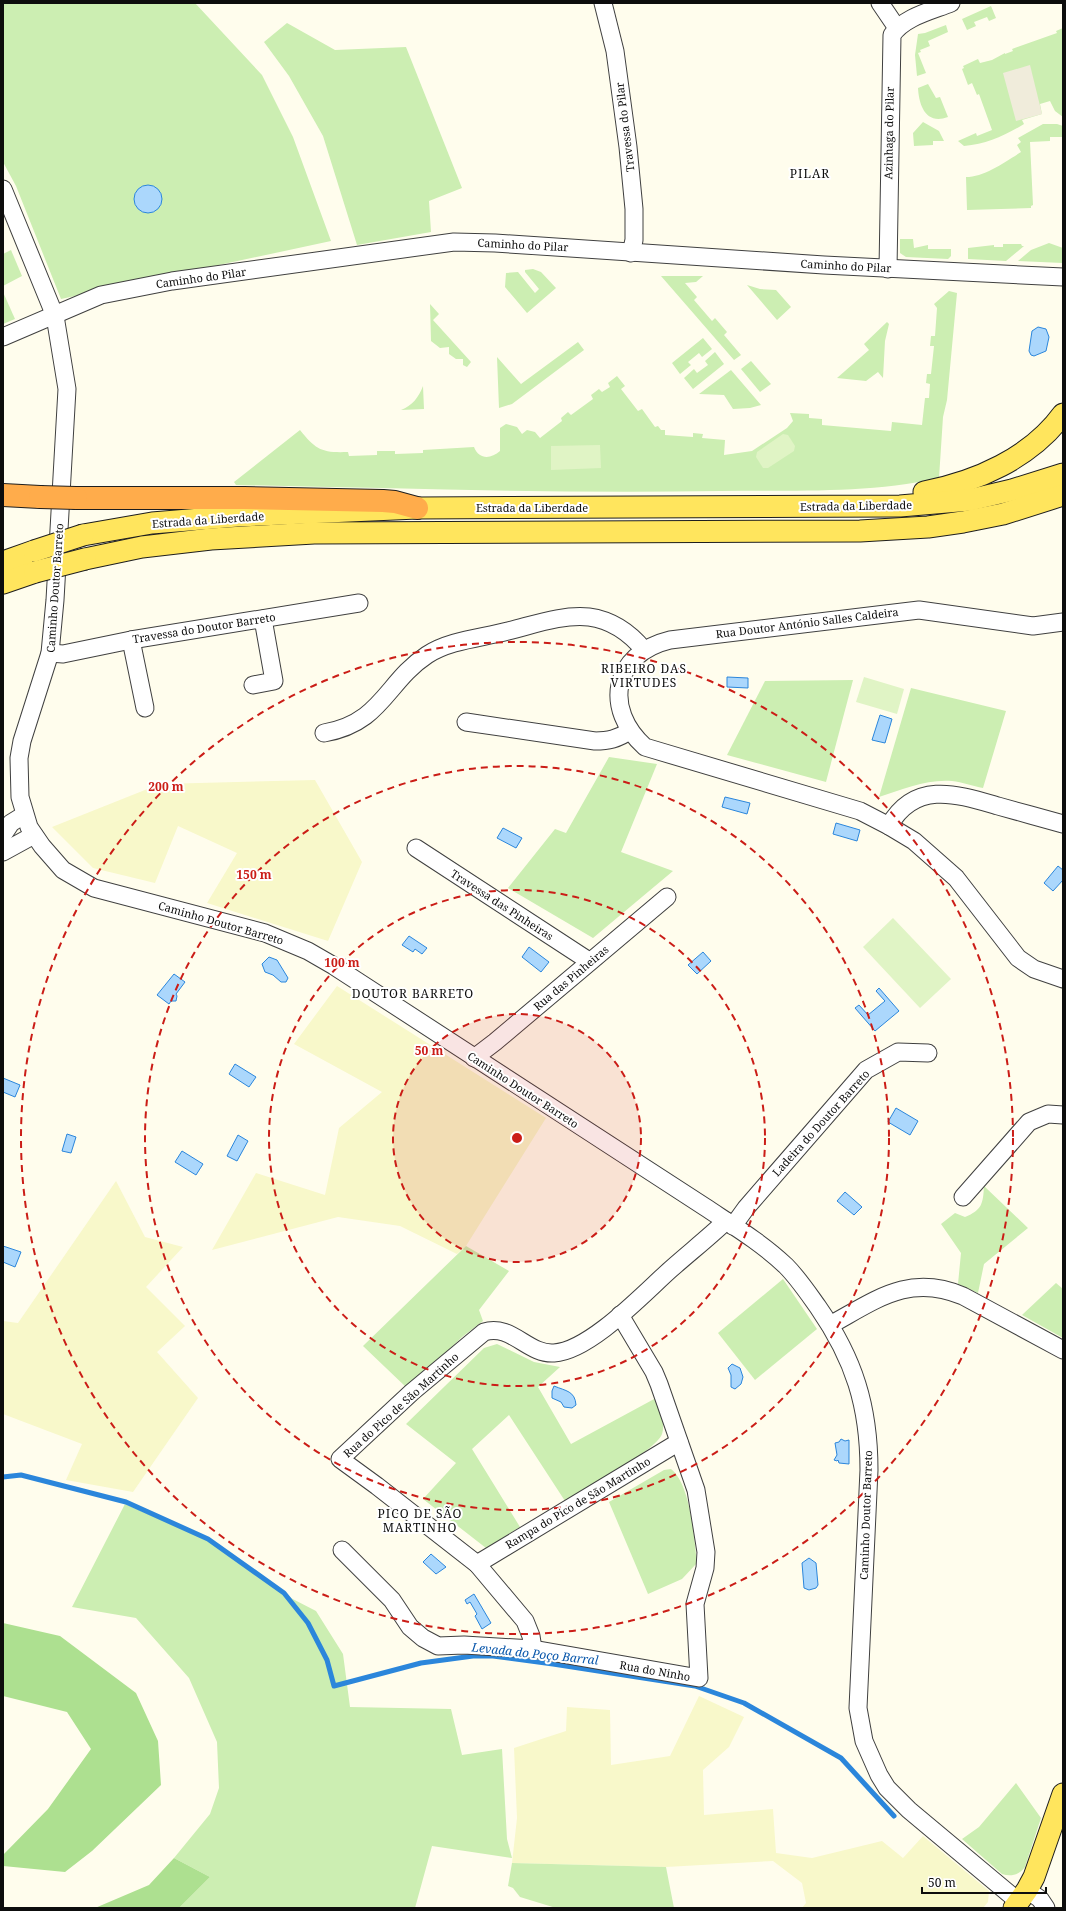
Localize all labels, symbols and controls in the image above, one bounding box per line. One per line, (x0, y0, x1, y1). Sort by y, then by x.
street label: Travessa do Pilar (611, 81, 637, 173)
street label: Azinhaga do Pilar (880, 86, 897, 180)
district label: PILAR (790, 165, 830, 182)
street label: Caminho do Pilar (477, 235, 570, 254)
street label: Caminho do Pilar (800, 256, 893, 275)
street label: Caminho do Pilar (155, 264, 248, 291)
street label: Estrada da Liberdade (800, 497, 912, 514)
street label: Estrada da Liberdade (476, 500, 588, 515)
street label: Estrada da Liberdade (151, 508, 265, 531)
street label: Caminho Doutor Barreto (42, 523, 67, 653)
street label: Rua Doutor António Salles Caldeira (715, 604, 899, 641)
street label: Travessa do Doutor Barreto (131, 609, 276, 646)
district label: RIBEIRO DAS VIRTUDES (601, 660, 687, 691)
text: 200 m (148, 778, 184, 795)
text: 150 m (236, 866, 272, 883)
street label: Travessa das Pinheiras (448, 866, 557, 943)
street label: Caminho Doutor Barreto (157, 897, 285, 948)
street label: Rua das Pinheiras (530, 942, 611, 1014)
text: 100 m (324, 954, 360, 971)
district label: DOUTOR BARRETO (352, 985, 474, 1002)
text: 50 m (415, 1042, 443, 1059)
street label: Caminho Doutor Barreto (465, 1048, 582, 1131)
street label: Ladeira do Doutor Barreto (769, 1066, 873, 1179)
centre of rings (510, 1131, 524, 1145)
street label: Rua do Pico de São Martinho (340, 1349, 462, 1461)
street label: Caminho Doutor Barreto (856, 1450, 875, 1580)
street label: Rampa do Pico de São Martinho (502, 1453, 653, 1552)
district label: PICO DE SÃO MARTINHO (378, 1505, 462, 1536)
water label: Levada do Poço Barral (470, 1638, 600, 1669)
street label: Rua do Ninho (619, 1657, 692, 1684)
scale bar (922, 1869, 1046, 1895)
text: 50 m (928, 1874, 956, 1891)

